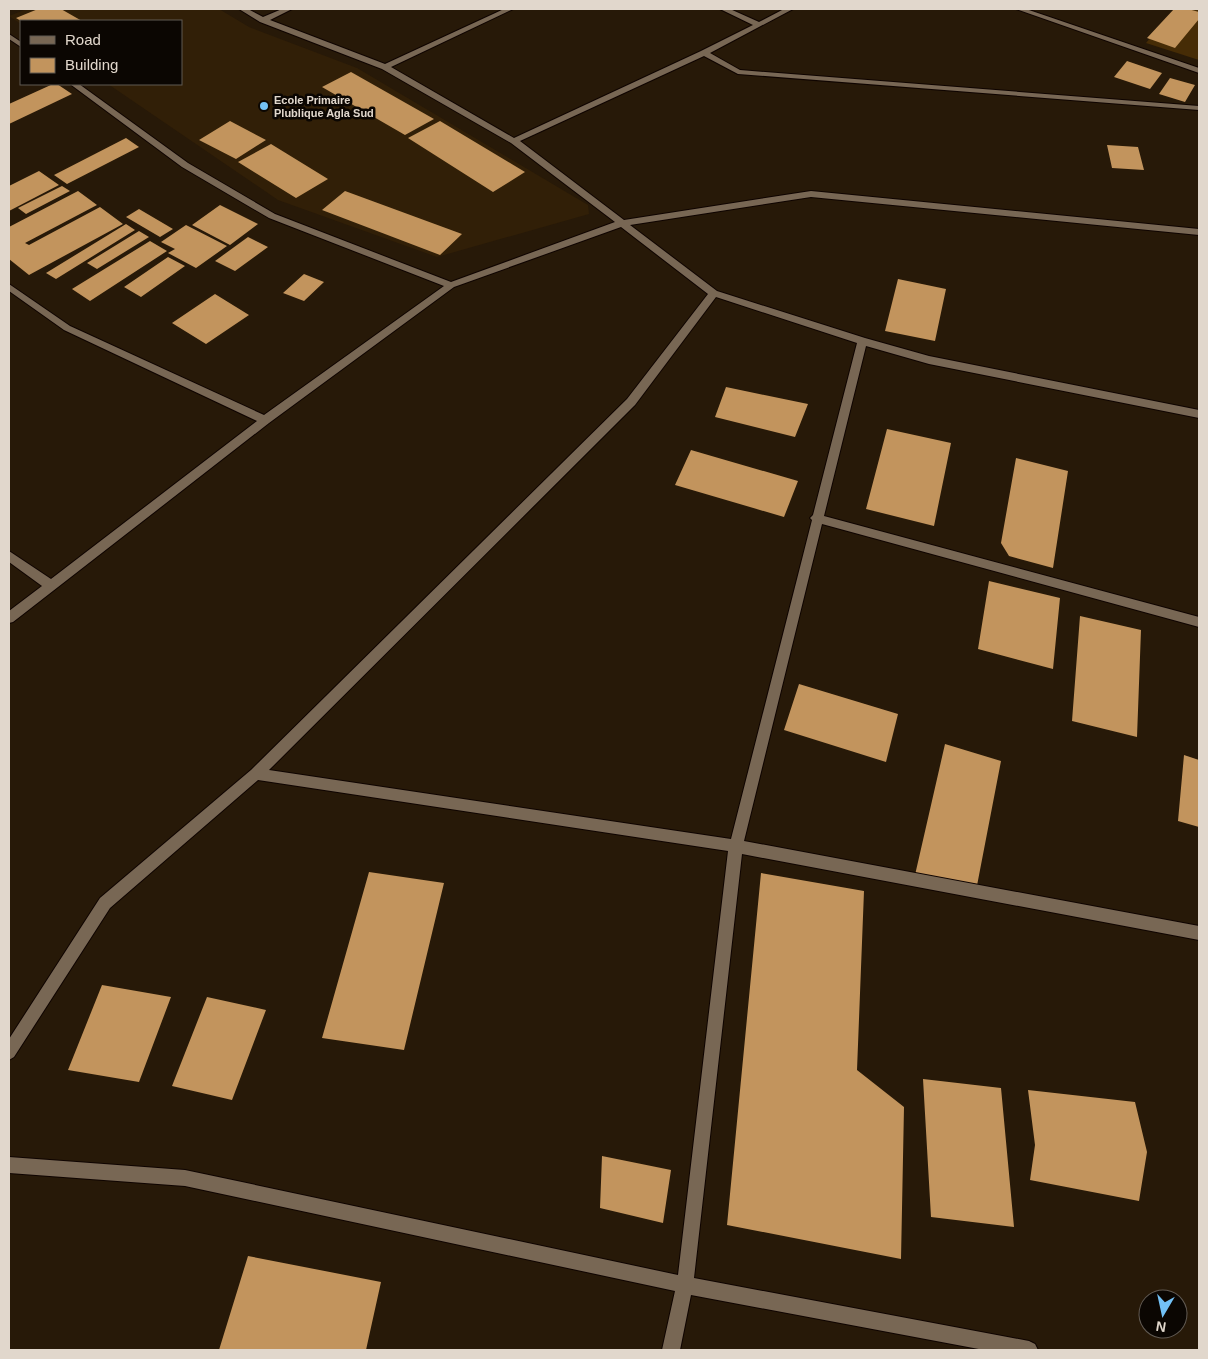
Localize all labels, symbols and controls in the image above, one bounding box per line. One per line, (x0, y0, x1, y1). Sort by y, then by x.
legend (20, 20, 182, 85)
text: Road (65, 31, 101, 48)
text: Building (65, 56, 118, 73)
place label: Ecole Primaire Plublique Agla Sud (274, 94, 374, 119)
marker: Ecole Primaire Plublique Agla Sud (258, 100, 270, 112)
north arrow (1138, 1289, 1188, 1339)
text: N (1155, 1318, 1167, 1336)

